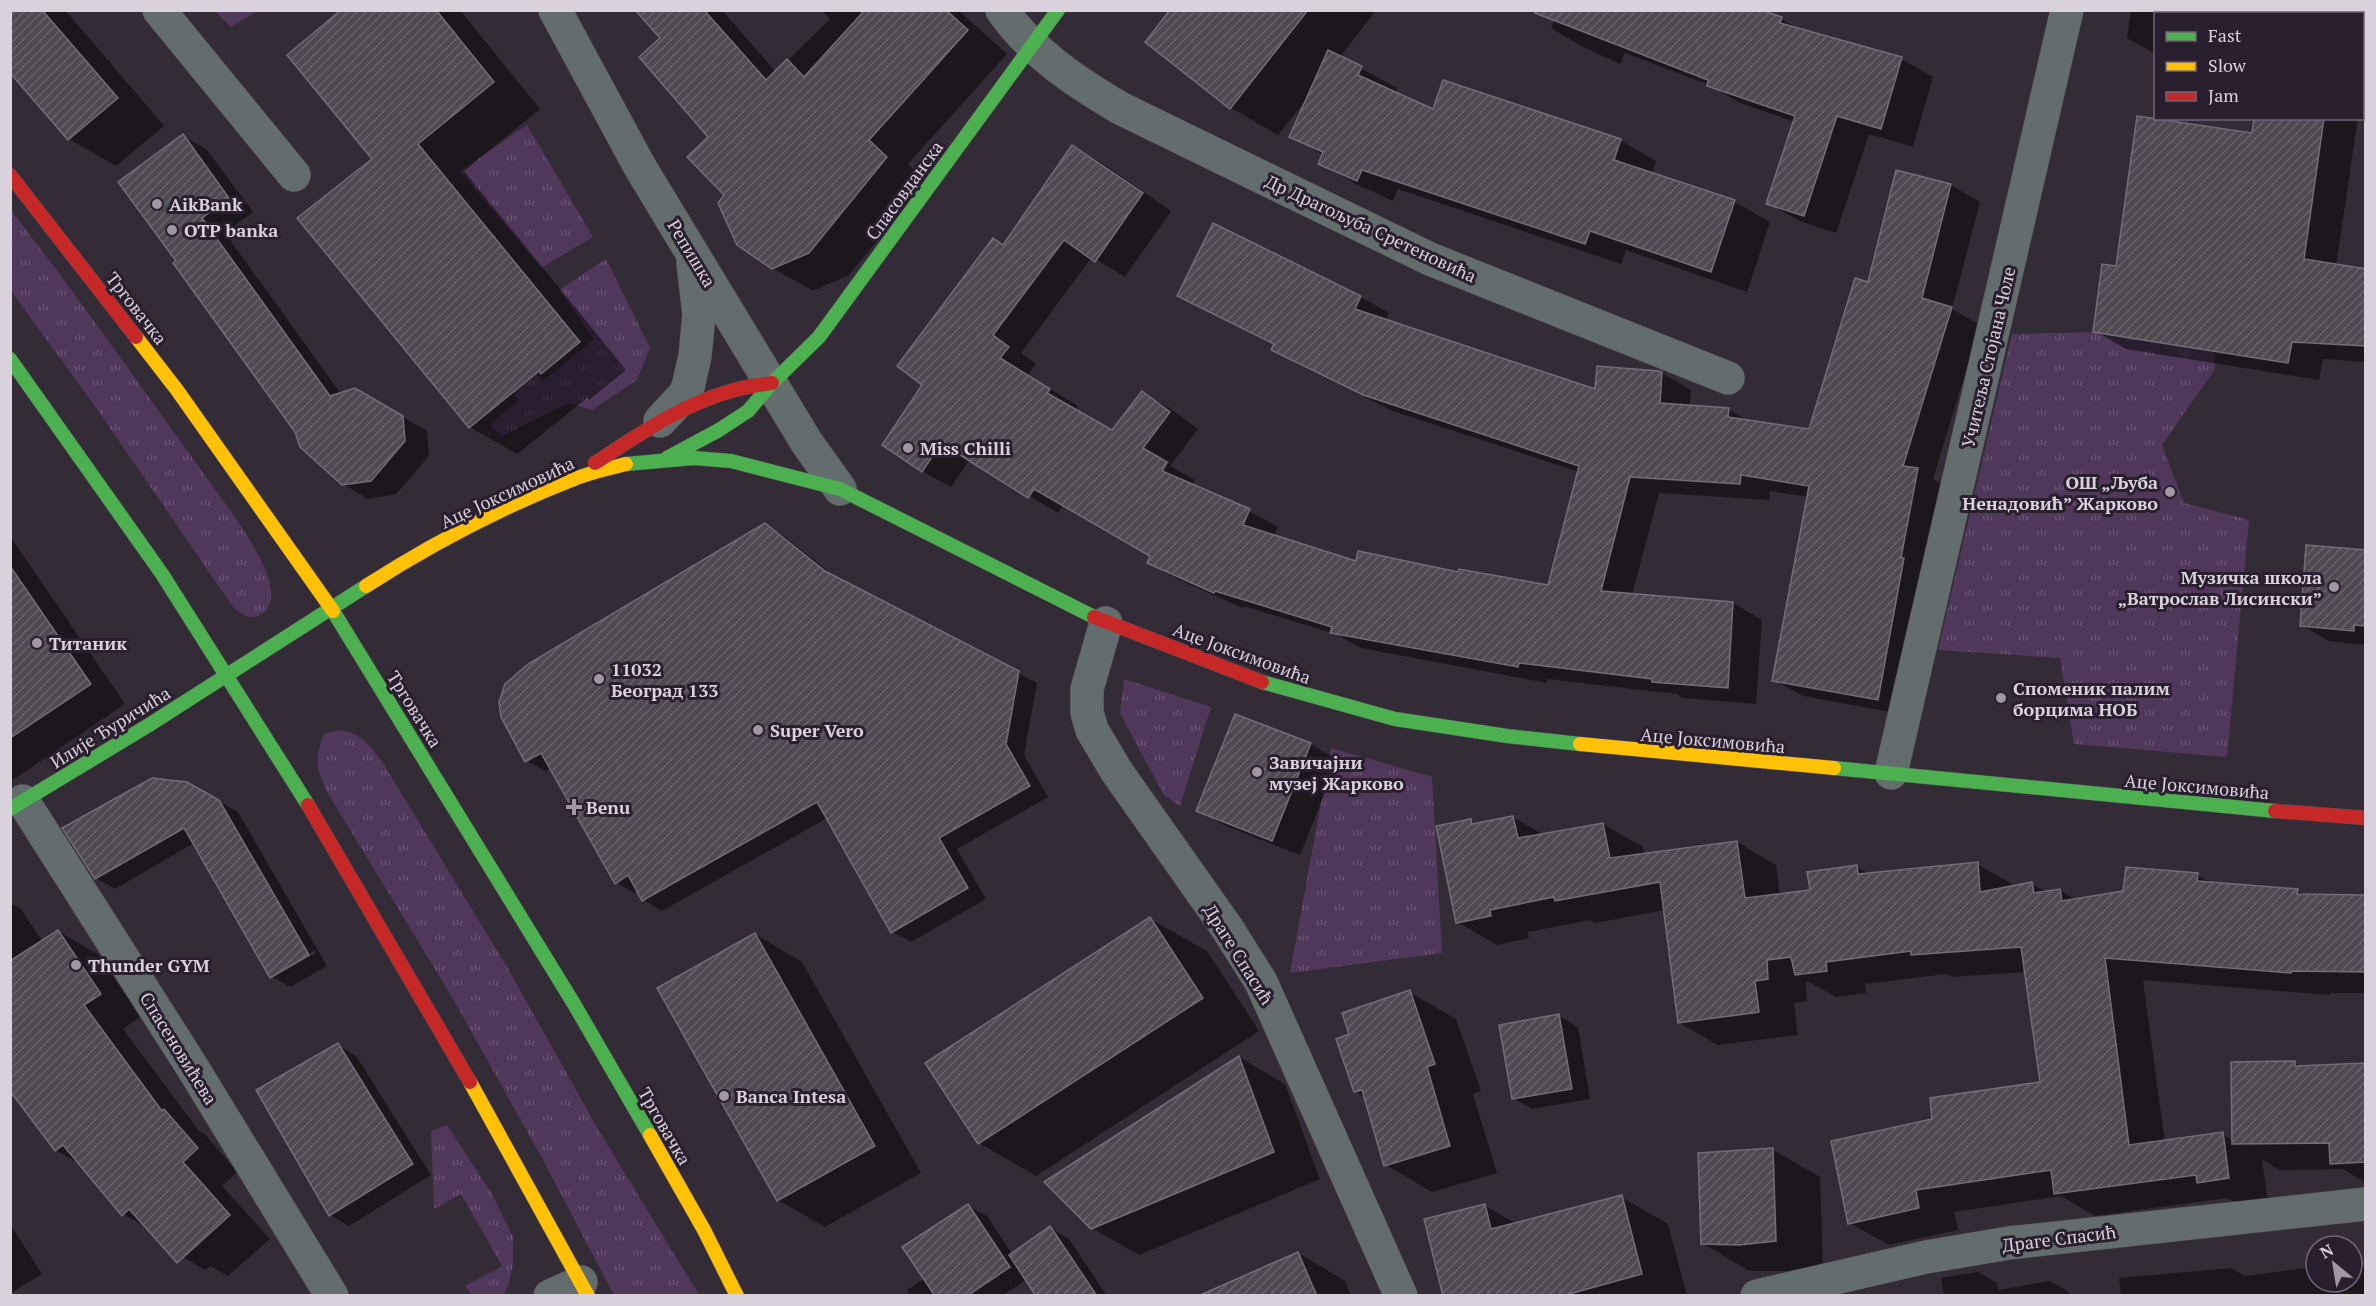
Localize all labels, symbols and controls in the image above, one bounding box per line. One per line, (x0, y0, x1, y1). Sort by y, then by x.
legend (2154, 12, 2364, 120)
text: Fast (2208, 23, 2242, 47)
text: Slow (2208, 53, 2247, 77)
text: Jam (2208, 83, 2239, 107)
street label: Спасовданска (860, 136, 948, 244)
street label: Др Драгољуба Сретеновића (1262, 168, 1480, 288)
place label: AikBank (169, 192, 243, 216)
marker: AikBank (150, 197, 164, 211)
street label: Репишка (662, 215, 722, 291)
place label: OTP banka (184, 218, 278, 242)
marker: OTP banka (165, 223, 179, 237)
street label: Учитеља Стојана Чоле (1956, 264, 2020, 450)
street label: Трговачка (101, 267, 173, 349)
place label: Miss Chilli (920, 436, 1011, 460)
marker: Miss Chilli (901, 441, 915, 455)
street label: Аце Јоксимовића (436, 450, 578, 534)
place label: ОШ „Љуба Ненадовић” Жарково (1962, 470, 2158, 515)
marker: ОШ „Љуба Ненадовић” Жарково (2163, 485, 2177, 499)
place label: Музичка школа „Ватрослав Лисински” (2118, 565, 2322, 610)
marker: Музичка школа „Ватрослав Лисински” (2327, 580, 2341, 594)
street label: Аце Јоксимовића (1170, 617, 1314, 689)
place label: Титаник (49, 631, 127, 655)
marker: Титаник (30, 636, 44, 650)
place label: 11032 Београд 133 (611, 657, 719, 702)
street label: Трговачка (382, 666, 448, 752)
marker: 11032 Београд 133 (592, 672, 606, 686)
place label: Споменик палим борцима НОБ (2013, 676, 2170, 721)
street label: Илије Ђуричића (45, 680, 175, 774)
marker: Споменик палим борцима НОБ (1994, 691, 2008, 705)
place label: Super Vero (770, 718, 864, 742)
street label: Аце Јоксимовића (1640, 722, 1786, 758)
marker: Super Vero (751, 723, 765, 737)
place label: Завичајни музеј Жарково (1269, 750, 1404, 795)
marker: Завичајни музеј Жарково (1250, 765, 1264, 779)
street label: Аце Јоксимовића (2124, 768, 2270, 804)
place label: Benu (586, 795, 630, 819)
marker: Benu (567, 800, 581, 814)
street label: Драге Спасић (1199, 899, 1280, 1009)
place label: Thunder GYM (88, 953, 210, 977)
marker: Thunder GYM (69, 958, 83, 972)
street label: Спасеновићева (135, 987, 223, 1109)
street label: Трговачка (633, 1083, 697, 1169)
place label: Banca Intesa (736, 1084, 846, 1108)
marker: Banca Intesa (717, 1089, 731, 1103)
street label: Драге Спасић (2001, 1219, 2118, 1257)
north arrow (2304, 1234, 2364, 1294)
text: N (2316, 1238, 2337, 1264)

